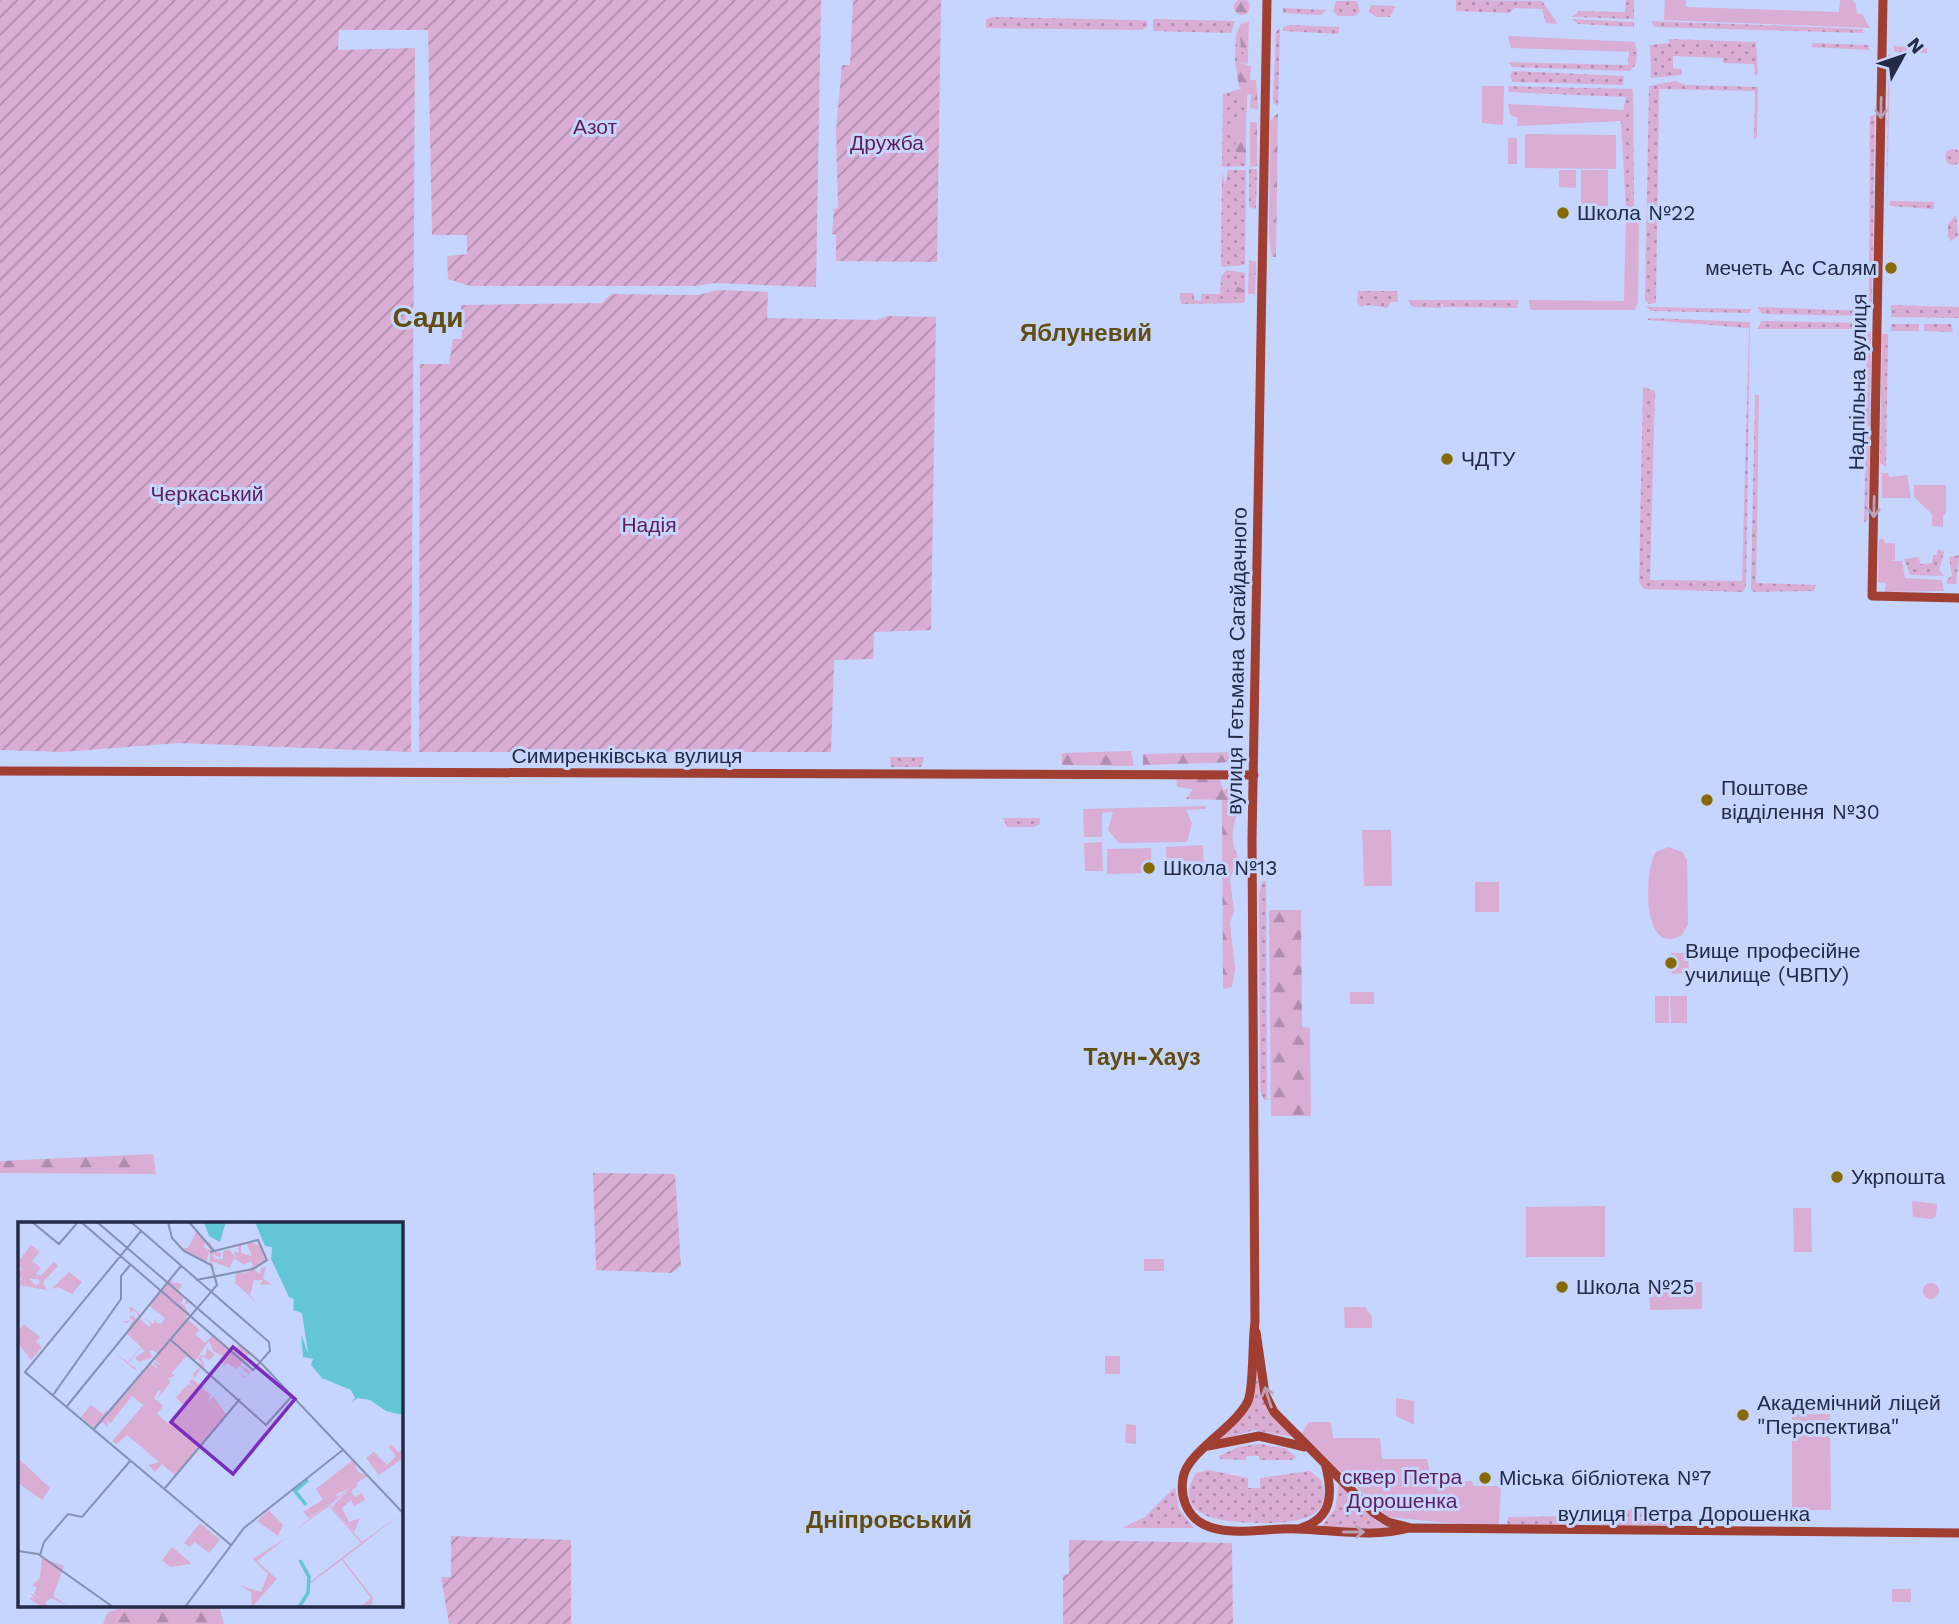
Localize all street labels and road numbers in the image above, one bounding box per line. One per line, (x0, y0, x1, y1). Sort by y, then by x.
street label: Надпільна вулиця (1843, 293, 1872, 471)
street label: вулиця Гетьмана Сагайдачного (1221, 507, 1252, 815)
street label: Симиренківська вулиця (512, 743, 742, 768)
street label: вулиця Петра Дорошенка (1558, 1501, 1811, 1526)

